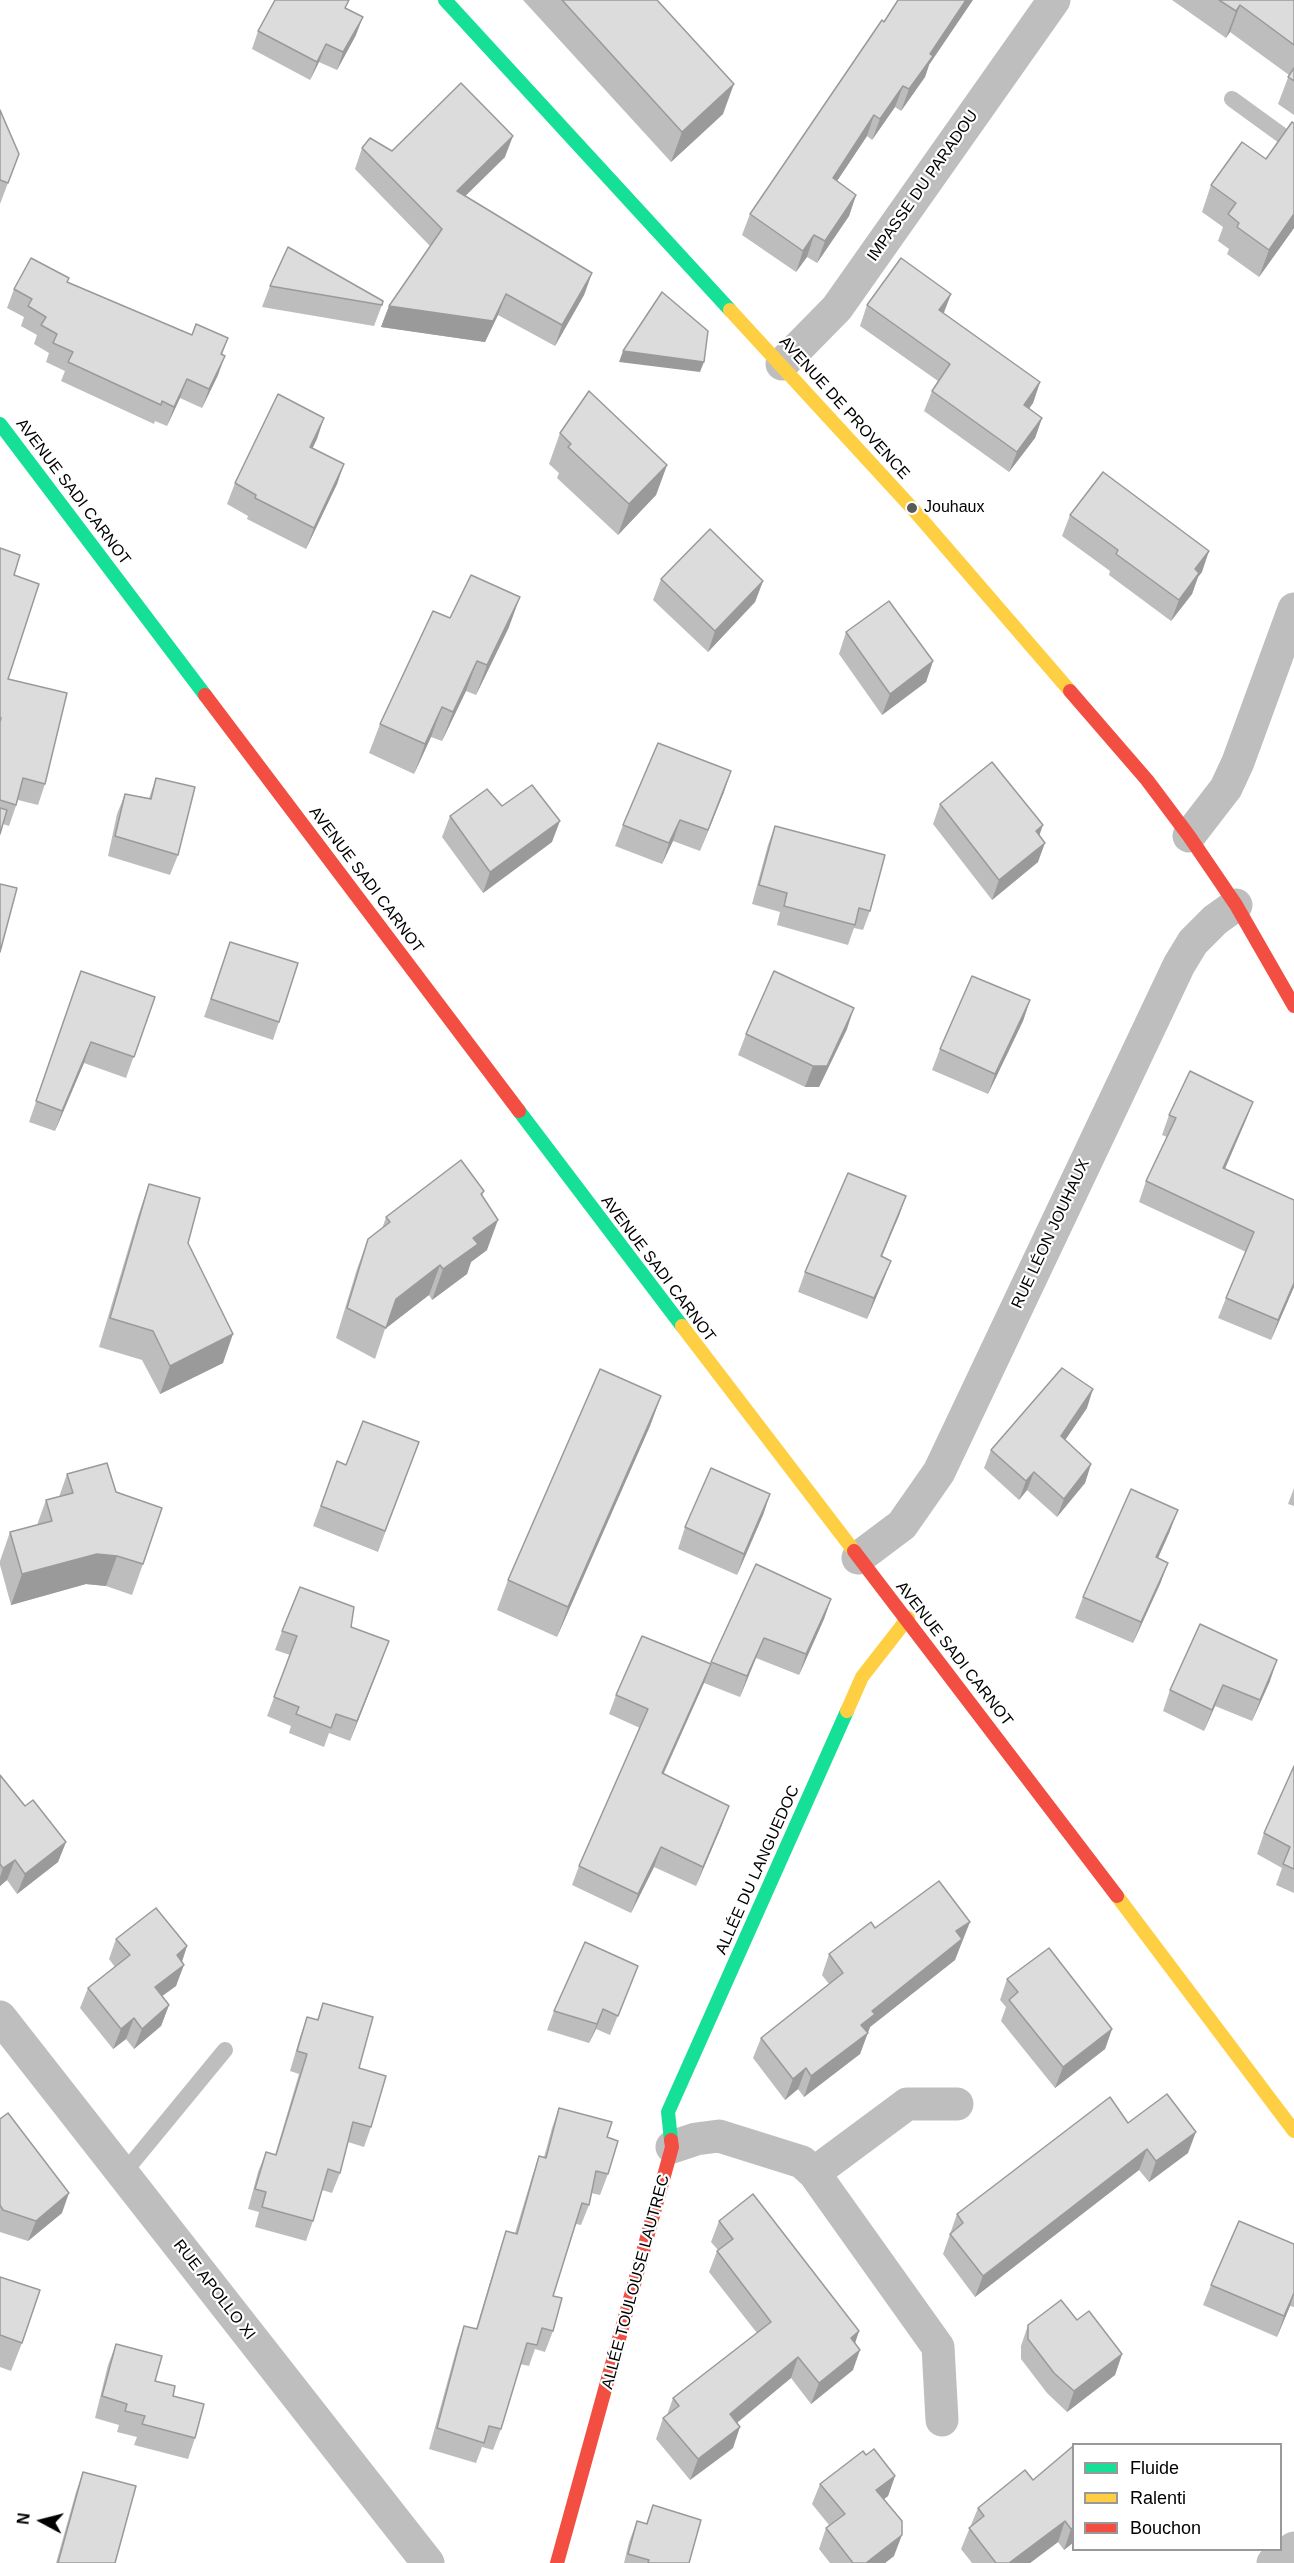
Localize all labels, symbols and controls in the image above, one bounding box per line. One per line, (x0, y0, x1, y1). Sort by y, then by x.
street label: IMPASSE DU PARADOU (864, 107, 982, 265)
street label: AVENUE DE PROVENCE (775, 333, 913, 483)
street label: AVENUE SADI CARNOT (12, 415, 134, 569)
place label: Jouhaux (924, 498, 984, 518)
marker: Jouhaux (905, 501, 919, 515)
street label: AVENUE SADI CARNOT (305, 803, 427, 957)
street label: RUE LÉON JOUHAUX (1008, 1156, 1094, 1312)
street label: AVENUE SADI CARNOT (597, 1192, 719, 1346)
street label: AVENUE SADI CARNOT (892, 1578, 1016, 1730)
street label: ALLÉE DU LANGUEDOC (712, 1782, 804, 1958)
street label: ALLÉE TOULOUSE LAUTREC (598, 2173, 674, 2391)
street label: RUE APOLLO XI (169, 2236, 259, 2344)
legend (1072, 2443, 1282, 2551)
text: Fluide (1130, 2458, 1179, 2478)
text: Ralenti (1130, 2488, 1186, 2508)
north arrow (12, 2491, 72, 2551)
text: N (14, 2512, 33, 2526)
text: Bouchon (1130, 2518, 1201, 2538)

